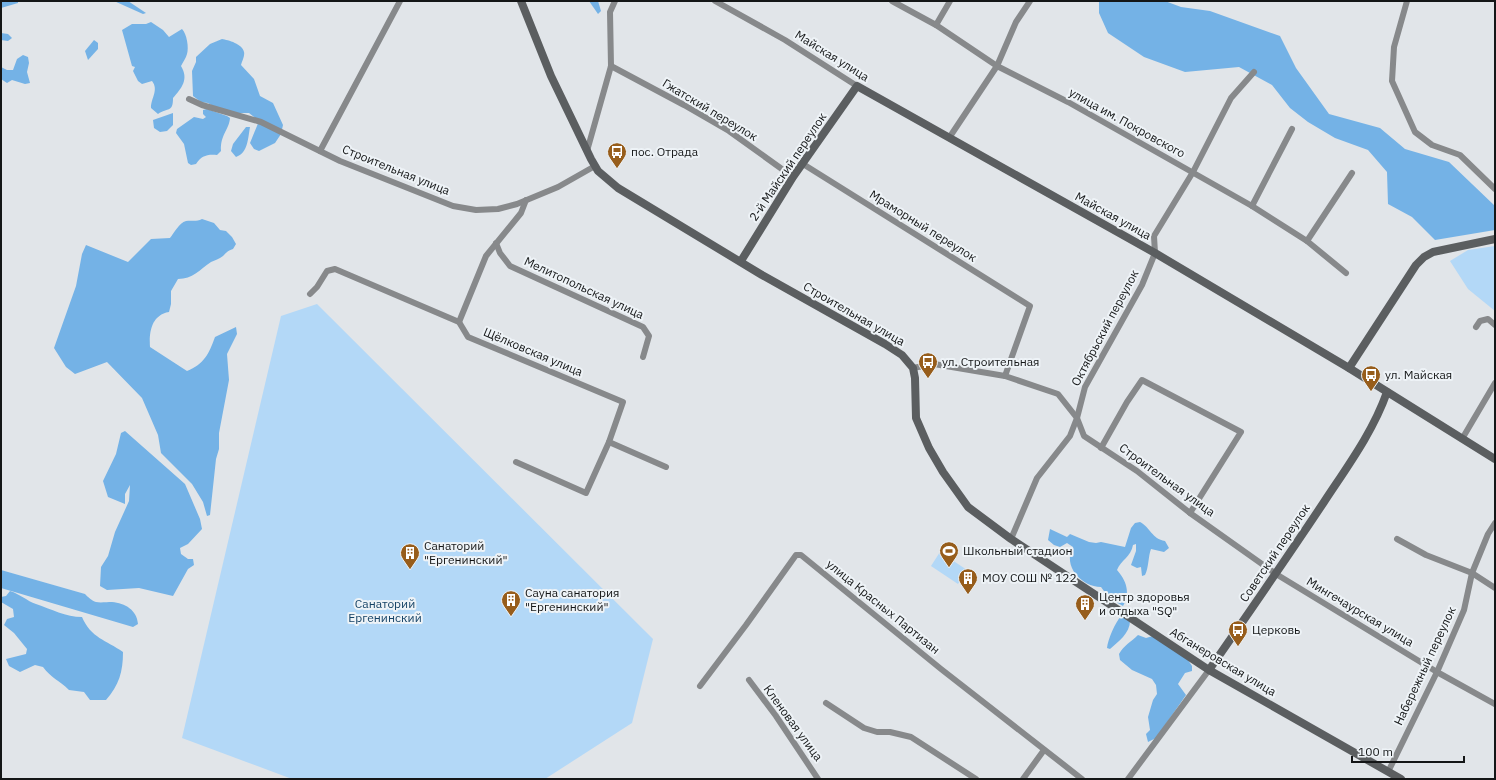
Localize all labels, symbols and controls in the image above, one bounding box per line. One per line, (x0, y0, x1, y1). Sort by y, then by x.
street label: Майская улица (792, 27, 873, 85)
street label: Гжатский переулок (660, 75, 761, 144)
street label: улица им. Покровского (1067, 84, 1188, 161)
street label: 2-й Майский переулок (746, 109, 830, 224)
street label: Строительная улица (340, 141, 453, 198)
bus stop icon: пос. Отрада (606, 141, 628, 169)
place label: пос. Отрада (631, 144, 699, 159)
street label: Мраморный переулок (867, 186, 980, 265)
street label: Майская улица (1073, 188, 1154, 243)
street label: Мелитопольская улица (522, 253, 647, 322)
street label: Октябрьский переулок (1068, 267, 1142, 388)
street label: Строительная улица (801, 278, 908, 349)
street label: Щёлковская улица (481, 324, 586, 379)
bus stop icon: ул. Строительная (917, 351, 939, 379)
place label: ул. Строительная (942, 354, 1040, 369)
bus stop icon: ул. Майская (1360, 364, 1382, 392)
place label: ул. Майская (1385, 367, 1452, 382)
street label: Строительная улица (1116, 440, 1219, 520)
street label: Советский переулок (1236, 500, 1313, 605)
place label: Санаторий "Ергенинский" (424, 538, 508, 567)
sports icon: Школьный стадион (938, 540, 960, 568)
building icon: Санаторий "Ергенинский" (399, 542, 421, 570)
place label: Школьный стадион (963, 543, 1072, 558)
street label: улица Красных Партизан (824, 556, 943, 657)
building icon: МОУ СОШ № 122 (957, 567, 979, 595)
place label: МОУ СОШ № 122 (982, 570, 1077, 585)
street label: Мингечаурская улица (1304, 574, 1417, 650)
place label: Сауна санатория "Ергенинский" (525, 585, 619, 614)
building icon: Сауна санатория "Ергенинский" (500, 589, 522, 617)
place label: Центр здоровья и отдыха "SQ" (1099, 589, 1190, 618)
building icon: Центр здоровья и отдыха "SQ" (1074, 593, 1096, 621)
park label: Санаторий Ергенинский (348, 596, 422, 625)
street label: Набережный переулок (1390, 604, 1459, 728)
bus stop icon: Церковь (1227, 619, 1249, 647)
place label: Церковь (1252, 622, 1300, 637)
street label: Абганеровская улица (1167, 624, 1280, 700)
street label: Кленовая улица (761, 682, 826, 764)
scale bar (1352, 738, 1464, 764)
text: 100 m (1358, 744, 1393, 759)

